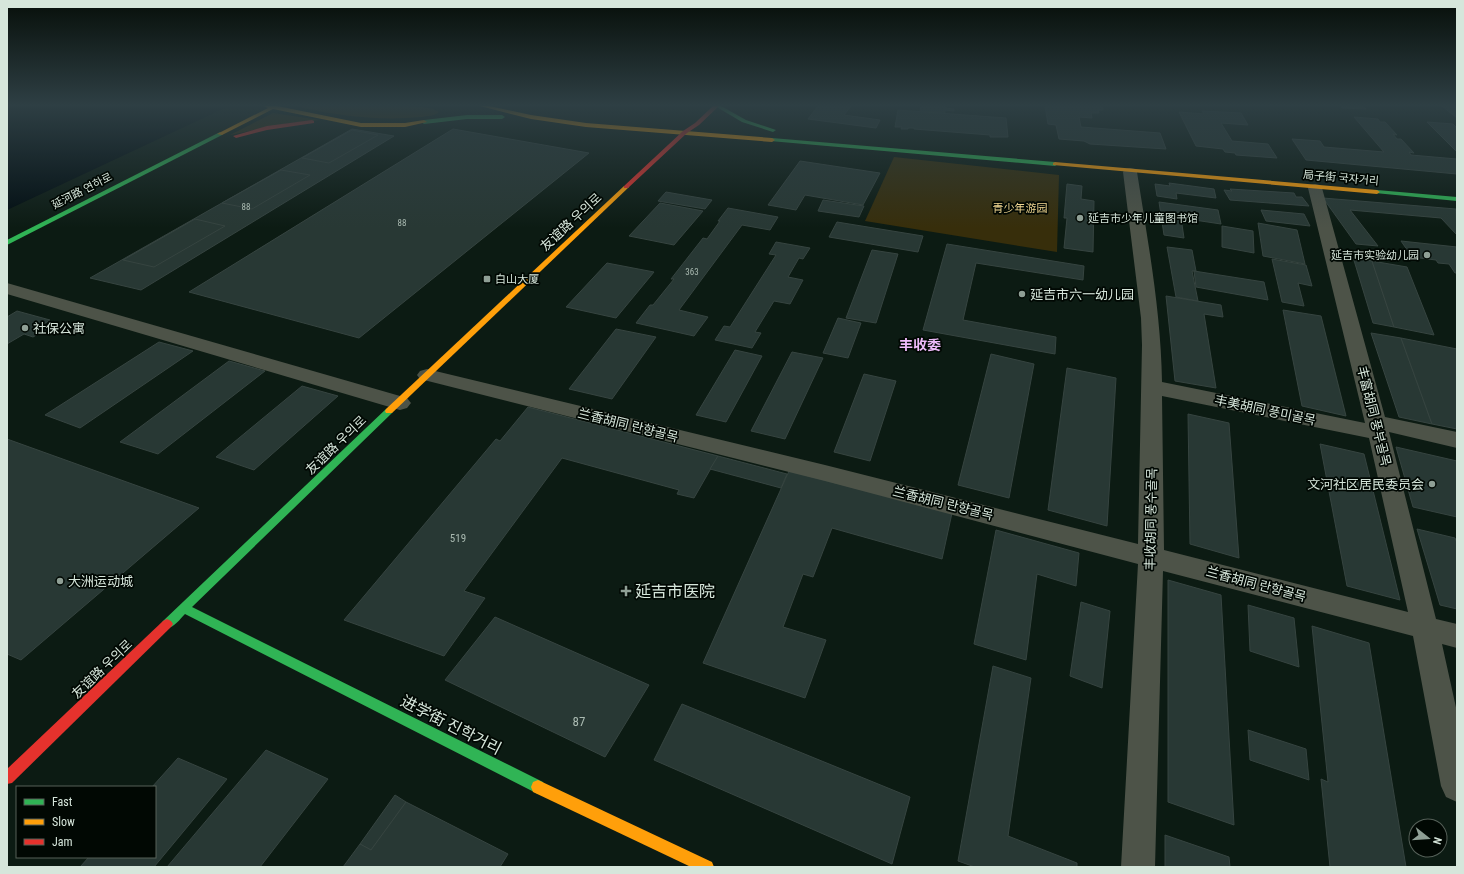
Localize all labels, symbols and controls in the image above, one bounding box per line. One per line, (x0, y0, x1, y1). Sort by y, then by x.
street label: 局子街 국자거리 (1303, 168, 1379, 188)
street label: 延河路 연하로 (50, 170, 114, 212)
street label: 友谊路 우의로 (537, 190, 605, 254)
house number: 88 (242, 202, 250, 212)
park label: 青少年游园 (993, 202, 1048, 215)
place label: 延吉市少年儿童图书馆 (1088, 212, 1198, 225)
marker: 延吉市少年儿童图书馆 (1075, 213, 1085, 223)
house number: 88 (398, 218, 406, 228)
place label: 延吉市实验幼儿园 (1331, 249, 1419, 262)
marker: 延吉市实验幼儿园 (1422, 250, 1432, 260)
house number: 363 (685, 267, 699, 277)
place label: 白山大厦 (495, 273, 539, 286)
marker: 白山大厦 (482, 274, 492, 284)
place label: 延吉市六一幼儿园 (1030, 287, 1134, 302)
marker: 延吉市六一幼儿园 (1017, 289, 1027, 299)
place label: 社保公寓 (33, 321, 85, 336)
marker: 社保公寓 (20, 323, 30, 333)
district label: 丰收委 (899, 337, 941, 353)
street label: 丰富胡同 풍부골목 (1354, 364, 1394, 468)
street label: 丰美胡同 풍미골목 (1213, 392, 1317, 428)
street label: 兰香胡同 란향골목 (576, 405, 680, 445)
street label: 友谊路 우의로 (303, 413, 369, 477)
street label: 丰收胡同 풍수골목 (1143, 467, 1159, 571)
place label: 文河社区居民委员会 (1307, 477, 1424, 492)
marker: 文河社区居民委员会 (1427, 479, 1437, 489)
street label: 兰香胡同 란향골목 (891, 483, 995, 523)
house number: 519 (450, 532, 466, 545)
street label: 兰香胡同 란향골목 (1204, 563, 1308, 605)
place label: 大洲运动城 (68, 574, 133, 589)
marker: 大洲运动城 (55, 576, 65, 586)
place label: 延吉市医院 (635, 582, 715, 601)
marker: 延吉市医院 (620, 585, 632, 597)
street label: 友谊路 우의로 (69, 637, 135, 701)
street label: 进学街 진학거리 (397, 691, 505, 759)
house number: 87 (573, 714, 585, 729)
legend (16, 786, 156, 858)
text: Fast (52, 795, 73, 809)
text: Slow (52, 815, 75, 829)
north arrow (1408, 818, 1448, 858)
text: Jam (52, 835, 73, 849)
text: N (1430, 836, 1444, 846)

